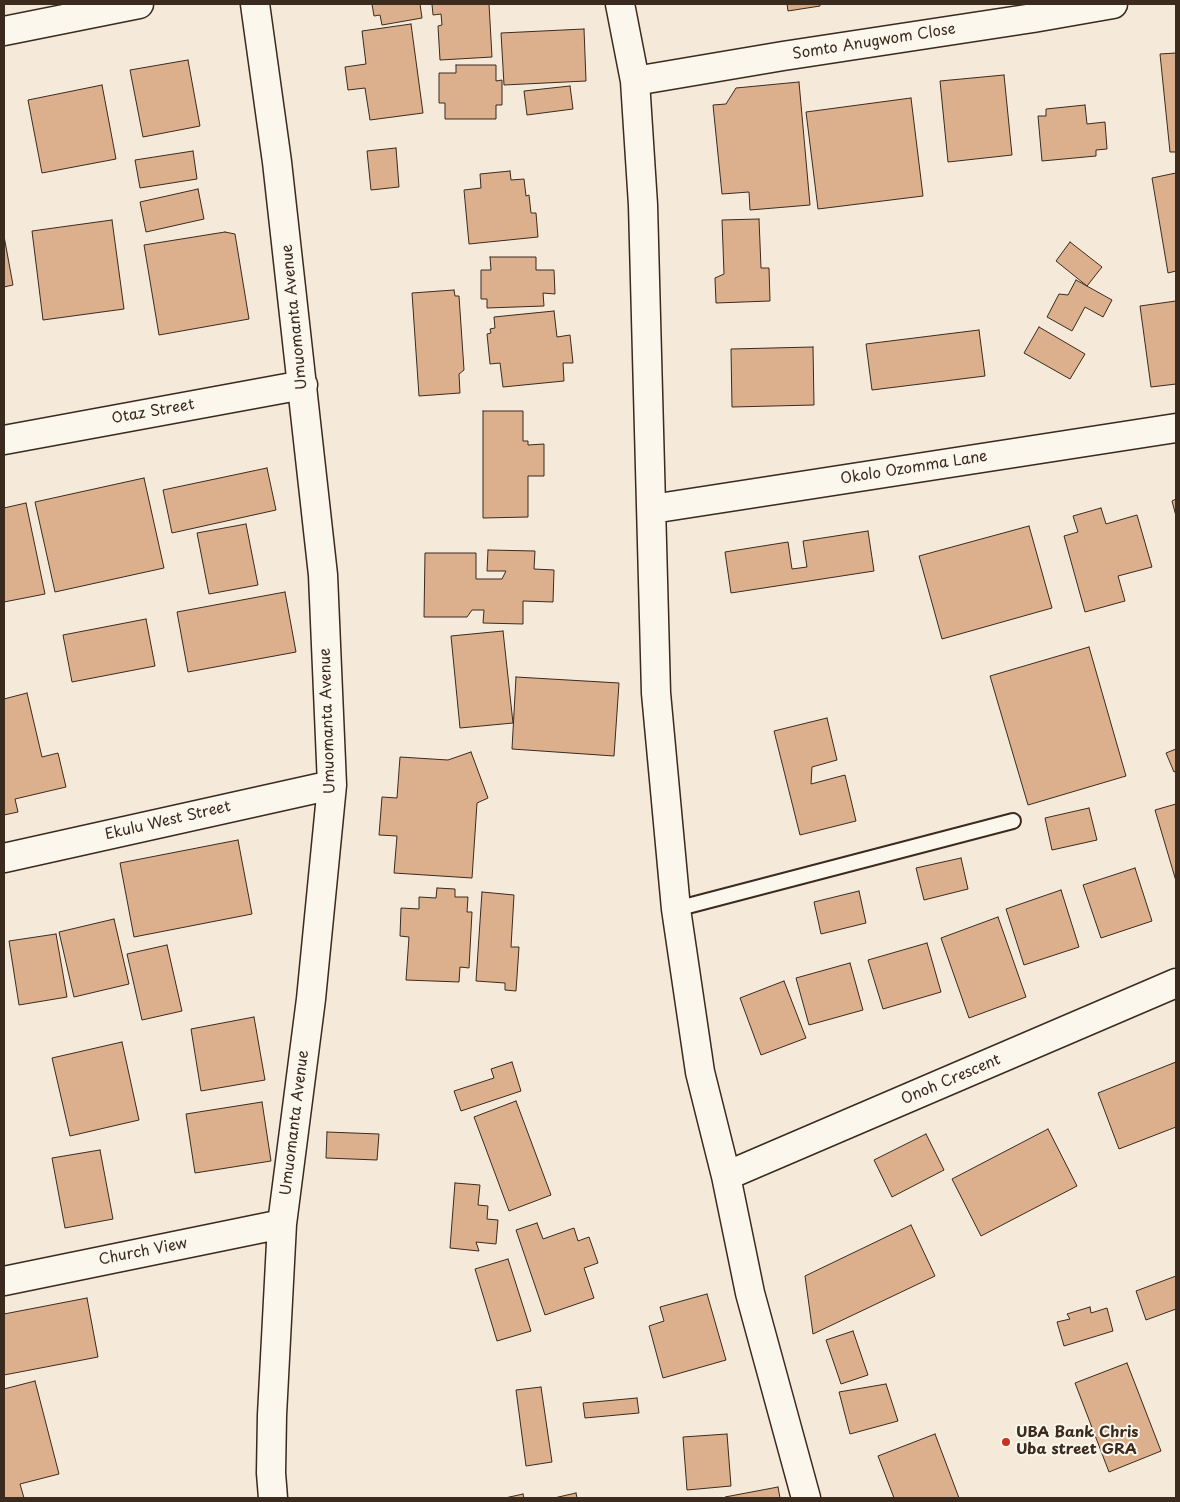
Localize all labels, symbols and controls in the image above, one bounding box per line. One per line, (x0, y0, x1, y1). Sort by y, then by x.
street label: Somto Anugwom Close (791, 20, 957, 64)
street label: Umuomanta Avenue (278, 243, 312, 391)
street label: Otaz Street (110, 396, 196, 428)
street label: Okolo Ozomma Lane (839, 447, 989, 489)
street label: Umuomanta Avenue (316, 648, 340, 794)
street label: Ekulu West Street (103, 798, 233, 844)
street label: Umuomanta Avenue (277, 1049, 313, 1197)
street label: Onoh Crescent (899, 1051, 1003, 1109)
street label: Church View (97, 1235, 189, 1269)
place label: UBA Bank Chris Uba street GRA (1016, 1424, 1139, 1459)
marker: UBA Bank Chris Uba street GRA (1000, 1436, 1012, 1448)

